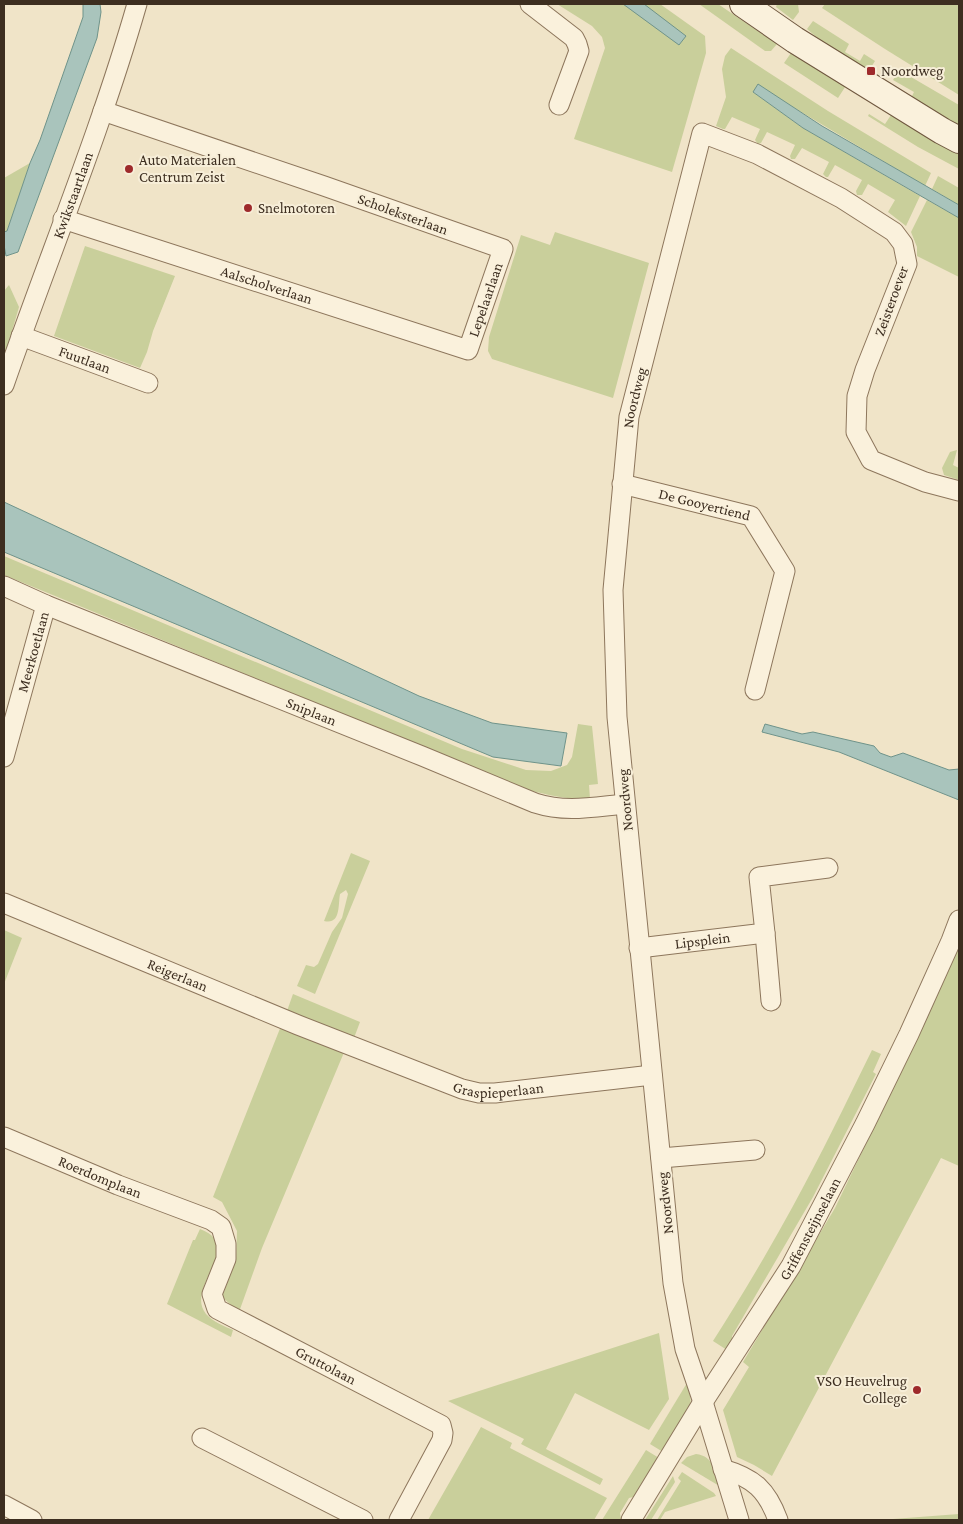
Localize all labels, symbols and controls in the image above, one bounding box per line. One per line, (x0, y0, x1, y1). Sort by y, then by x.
place label: Noordweg (881, 63, 943, 80)
marker: Noordweg (865, 65, 877, 77)
street label: Kwikstaartlaan (50, 150, 96, 241)
place label: Auto Materialen Centrum Zeist (139, 152, 236, 185)
marker: Auto Materialen Centrum Zeist (123, 163, 135, 175)
street label: Scholeksterlaan (356, 190, 450, 238)
place label: Snelmotoren (258, 200, 335, 216)
marker: Snelmotoren (242, 202, 254, 214)
street label: Lepelaarlaan (465, 260, 506, 339)
street label: Aalscholverlaan (219, 263, 315, 307)
street label: Zeisteroever (871, 263, 911, 338)
street label: Fuutlaan (57, 343, 113, 376)
street label: Noordweg (620, 365, 650, 429)
street label: De Gooyertiend (657, 485, 752, 524)
street label: Meerkoetlaan (14, 610, 52, 694)
street label: Sniplaan (284, 694, 339, 729)
street label: Noordweg (614, 768, 637, 832)
street label: Lipsplein (674, 929, 731, 952)
street label: Reigerlaan (145, 955, 210, 995)
street label: Graspieperlaan (451, 1078, 544, 1102)
street label: Roerdomplaan (56, 1153, 144, 1201)
street label: Noordweg (654, 1171, 677, 1235)
street label: Griffensteijnselaan (776, 1175, 844, 1283)
street label: Gruttolaan (293, 1343, 359, 1388)
place label: VSO Heuvelrug College (816, 1373, 907, 1407)
marker: VSO Heuvelrug College (911, 1384, 923, 1396)

